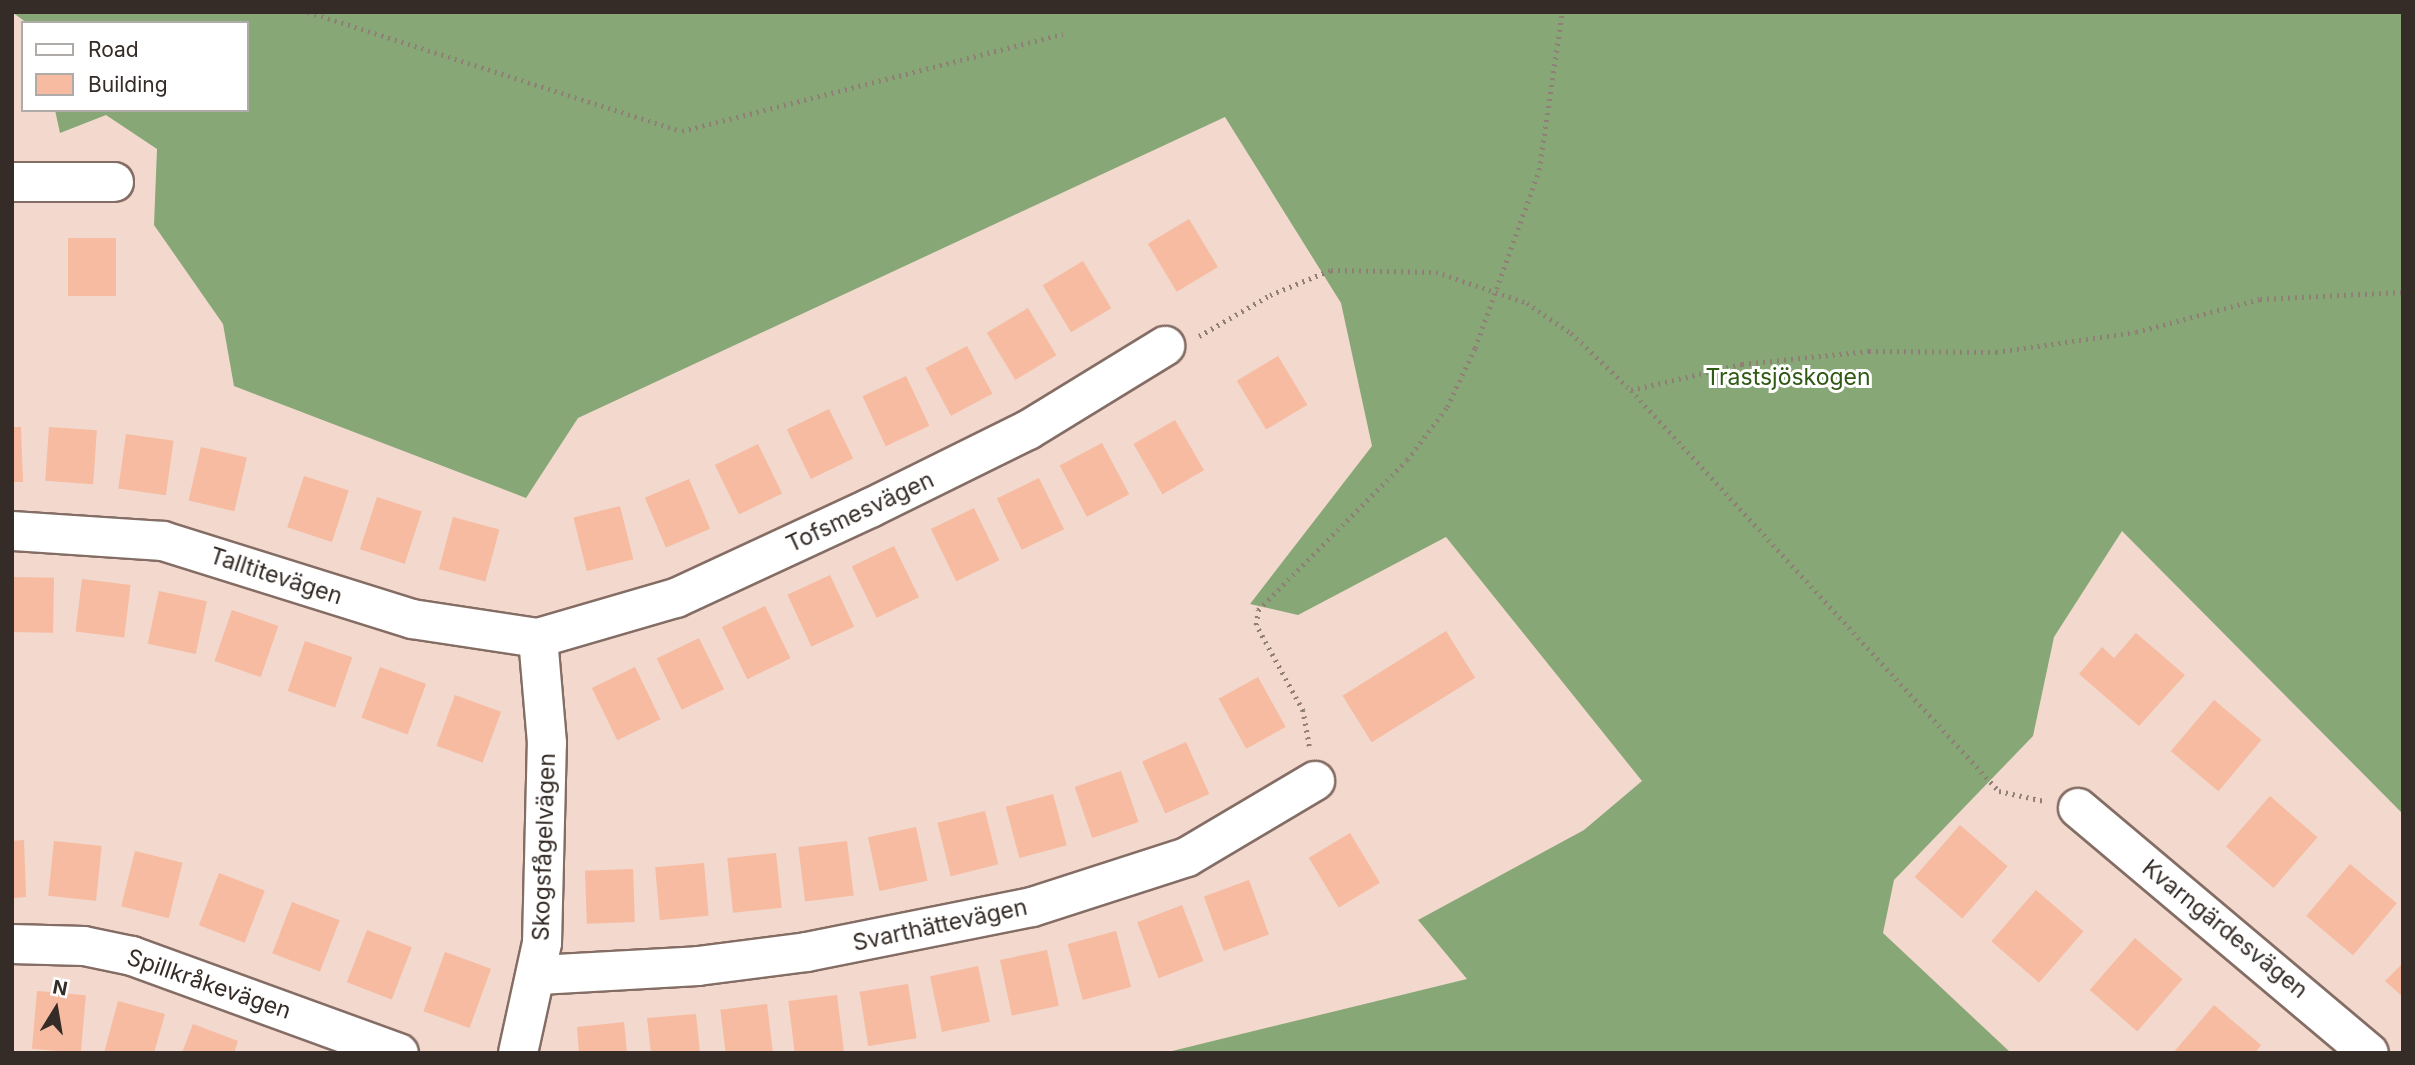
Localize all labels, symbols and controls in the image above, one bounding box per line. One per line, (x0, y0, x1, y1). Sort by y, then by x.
legend (21, 21, 248, 112)
text: Road (88, 37, 139, 62)
text: Building (88, 72, 168, 97)
park label: Trastsjöskogen (1705, 363, 1871, 391)
street label: Tofsmesvägen (782, 466, 938, 558)
street label: Talltitevägen (206, 542, 346, 610)
street label: Skogsfågelvägen (527, 753, 561, 941)
street label: Kvarngärdesvägen (2137, 854, 2313, 1004)
street label: Svarthättevägen (850, 893, 1030, 957)
street label: Spillkråkevägen (123, 943, 295, 1025)
north arrow (21, 974, 91, 1044)
text: N (51, 975, 69, 1001)

